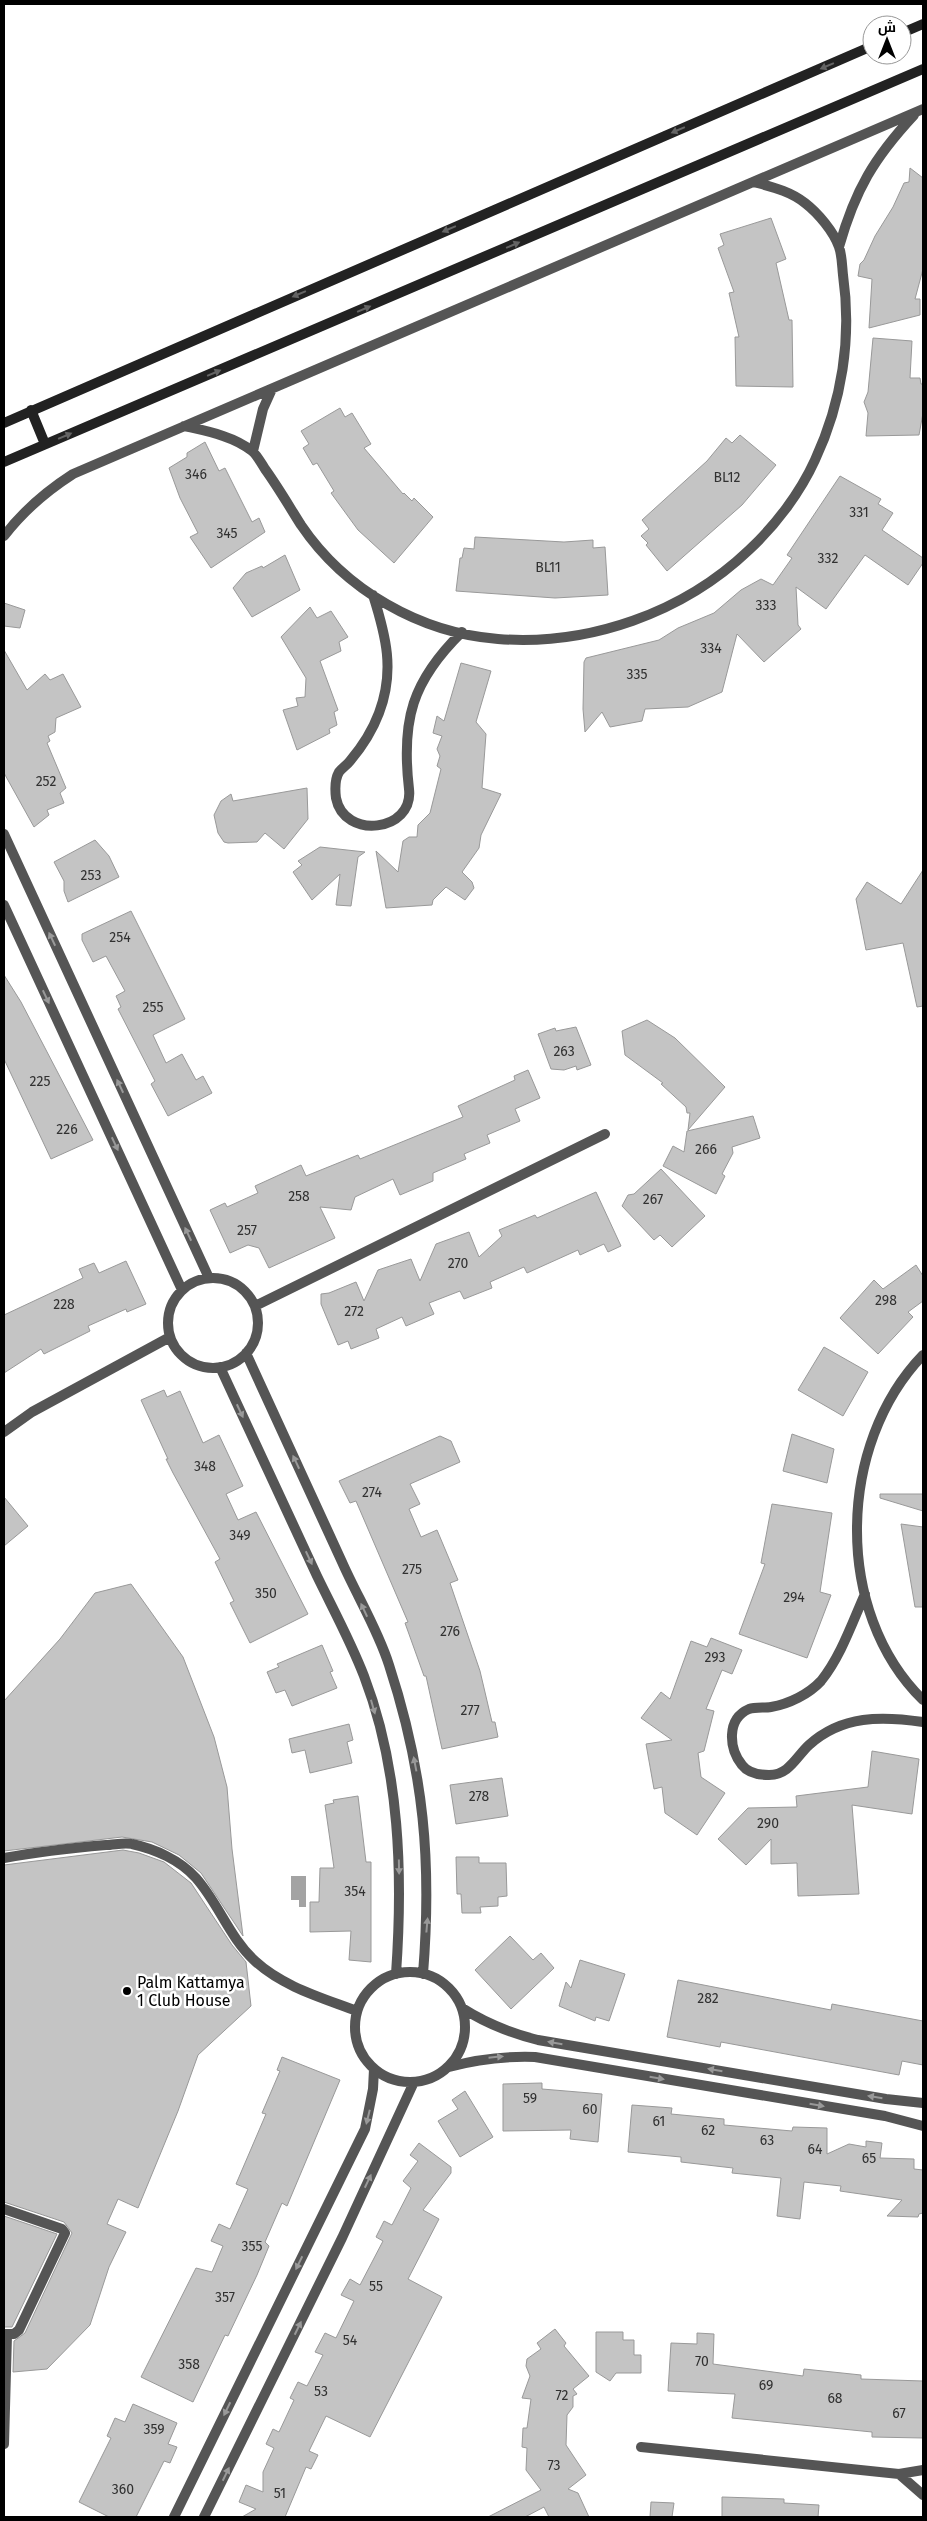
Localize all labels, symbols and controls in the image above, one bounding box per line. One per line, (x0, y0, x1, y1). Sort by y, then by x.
north arrow (862, 15, 912, 65)
text: ش (878, 19, 896, 36)
one-way arrow (820, 62, 834, 70)
one-way arrow (671, 127, 685, 135)
one-way arrow (442, 226, 456, 234)
one-way arrow (506, 240, 520, 248)
one-way arrow (292, 290, 306, 298)
one-way arrow (357, 304, 371, 312)
one-way arrow (207, 368, 221, 376)
one-way arrow (58, 432, 73, 440)
house number: 346 (185, 466, 207, 483)
house number: BL12 (714, 469, 740, 486)
house number: 331 (849, 504, 869, 521)
house number: 345 (216, 525, 238, 542)
house number: 332 (818, 550, 838, 567)
house number: BL11 (535, 559, 561, 576)
house number: 333 (756, 597, 776, 614)
house number: 334 (700, 640, 722, 657)
house number: 335 (627, 666, 648, 683)
house number: 252 (36, 773, 56, 790)
house number: 253 (81, 867, 101, 884)
house number: 254 (109, 929, 131, 946)
one-way arrow (48, 932, 56, 946)
one-way arrow (43, 990, 51, 1004)
house number: 255 (143, 999, 163, 1016)
house number: 263 (553, 1043, 575, 1060)
house number: 225 (30, 1073, 50, 1090)
one-way arrow (116, 1079, 124, 1093)
house number: 226 (56, 1121, 78, 1138)
one-way arrow (111, 1137, 119, 1151)
house number: 266 (695, 1141, 717, 1158)
house number: 258 (288, 1188, 310, 1205)
house number: 267 (643, 1191, 663, 1208)
house number: 257 (237, 1222, 257, 1239)
one-way arrow (184, 1227, 192, 1241)
house number: 270 (448, 1255, 469, 1272)
house number: 298 (875, 1292, 897, 1309)
house number: 228 (53, 1296, 75, 1313)
house number: 272 (344, 1303, 364, 1320)
one-way arrow (237, 1404, 245, 1418)
one-way arrow (292, 1455, 300, 1469)
house number: 348 (194, 1458, 216, 1475)
house number: 274 (362, 1484, 382, 1501)
house number: 349 (229, 1527, 251, 1544)
one-way arrow (305, 1551, 313, 1565)
house number: 275 (402, 1561, 422, 1578)
house number: 350 (255, 1585, 277, 1602)
house number: 294 (783, 1589, 805, 1606)
one-way arrow (360, 1603, 368, 1617)
house number: 276 (440, 1623, 460, 1640)
house number: 293 (705, 1649, 725, 1666)
one-way arrow (370, 1700, 378, 1715)
house number: 277 (460, 1702, 480, 1719)
one-way arrow (411, 1756, 419, 1771)
house number: 278 (469, 1788, 489, 1805)
house number: 290 (757, 1815, 779, 1832)
one-way arrow (395, 1859, 403, 1875)
house number: 354 (344, 1883, 366, 1900)
one-way arrow (423, 1917, 431, 1933)
place label: Palm Kattamya 1 Club House (137, 1973, 245, 2010)
marker: Palm Kattamya 1 Club House (121, 1985, 133, 1997)
house number: 282 (697, 1990, 719, 2007)
one-way arrow (546, 2039, 562, 2047)
one-way arrow (489, 2053, 505, 2061)
one-way arrow (706, 2066, 722, 2074)
one-way arrow (649, 2074, 665, 2082)
house number: 59 (523, 2090, 537, 2107)
one-way arrow (867, 2093, 883, 2101)
house number: 60 (582, 2101, 598, 2118)
one-way arrow (810, 2101, 826, 2109)
one-way arrow (364, 2109, 372, 2124)
house number: 61 (653, 2113, 665, 2130)
house number: 62 (701, 2122, 715, 2139)
house number: 63 (760, 2132, 774, 2149)
house number: 64 (808, 2141, 823, 2158)
house number: 65 (862, 2150, 876, 2167)
one-way arrow (365, 2174, 373, 2188)
house number: 355 (242, 2238, 262, 2255)
one-way arrow (295, 2256, 303, 2271)
house number: 55 (369, 2278, 383, 2295)
house number: 357 (215, 2289, 235, 2306)
one-way arrow (294, 2321, 302, 2335)
house number: 54 (343, 2332, 358, 2349)
house number: 70 (695, 2353, 709, 2370)
house number: 358 (178, 2356, 200, 2373)
house number: 69 (759, 2377, 773, 2394)
house number: 53 (314, 2383, 328, 2400)
house number: 72 (556, 2387, 569, 2404)
house number: 68 (827, 2390, 843, 2407)
one-way arrow (223, 2402, 231, 2416)
house number: 67 (892, 2405, 906, 2422)
house number: 359 (143, 2421, 165, 2438)
house number: 73 (547, 2457, 561, 2474)
one-way arrow (222, 2466, 230, 2481)
house number: 360 (112, 2481, 134, 2498)
house number: 51 (274, 2485, 286, 2502)

